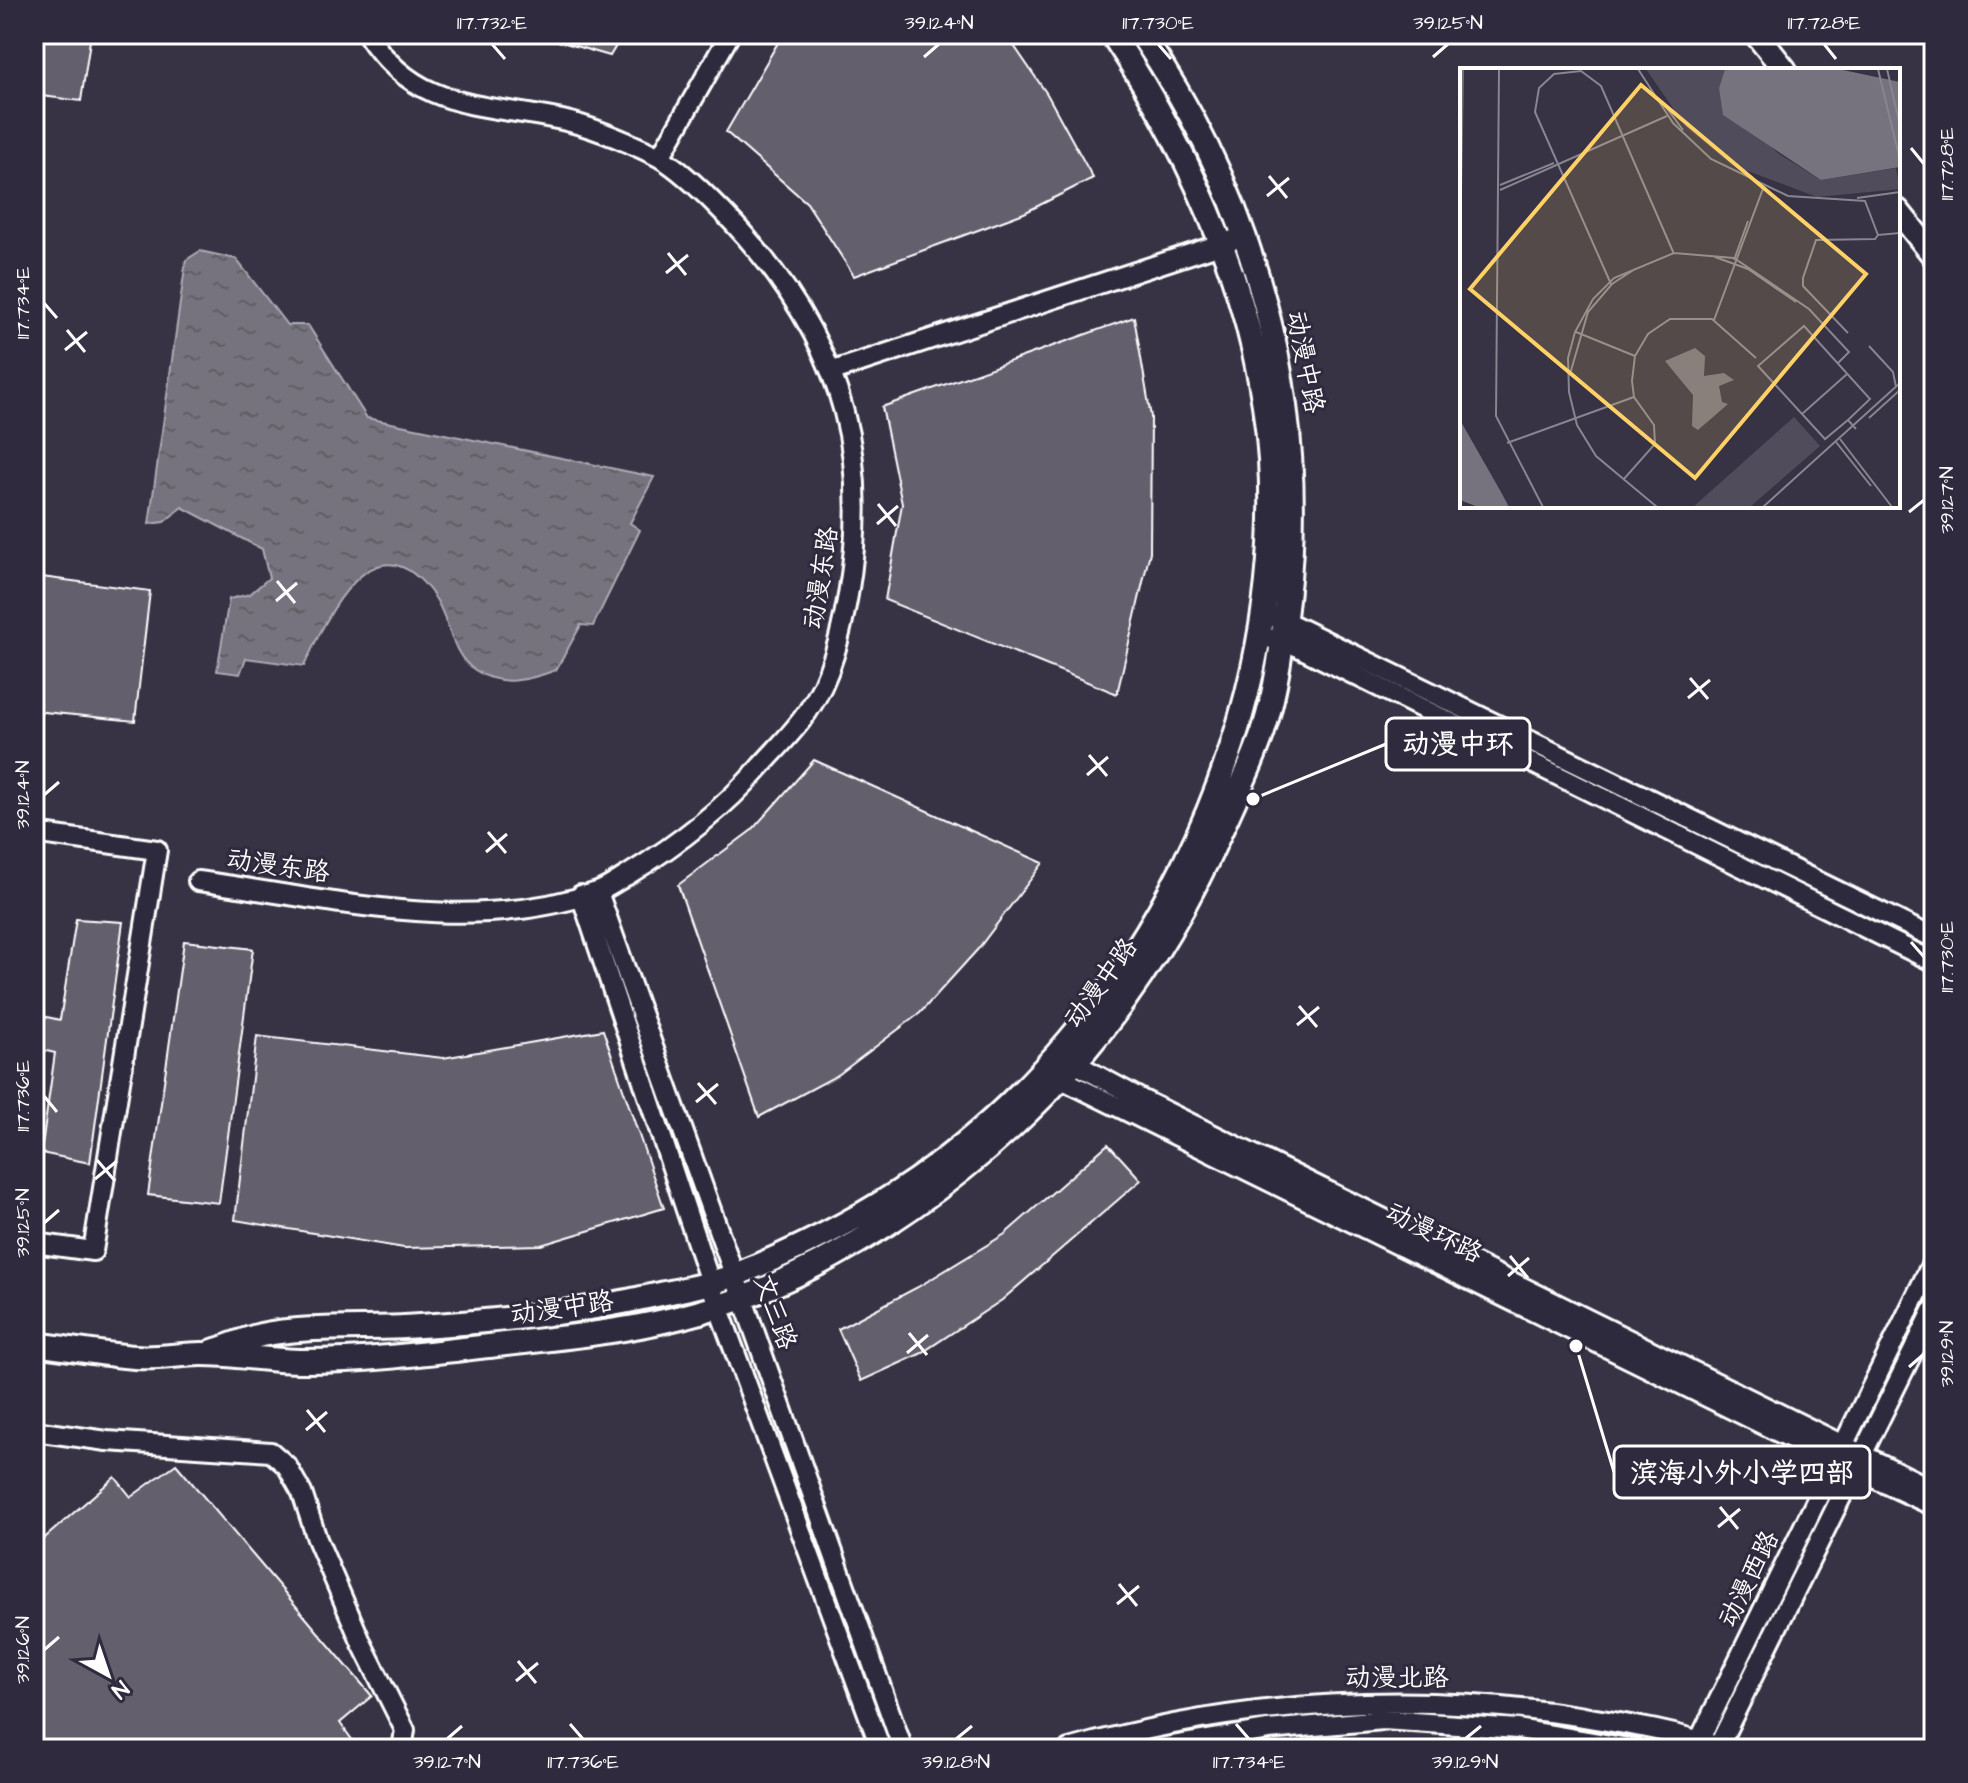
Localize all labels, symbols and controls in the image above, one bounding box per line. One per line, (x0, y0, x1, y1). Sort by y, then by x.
text: 117.732°E (457, 9, 527, 37)
text: 39.124°N (905, 9, 973, 37)
text: 117.730°E (1122, 9, 1194, 37)
text: 39.125°N (1413, 9, 1483, 37)
text: 117.728°E (1787, 9, 1861, 37)
inset map (1460, 68, 1900, 508)
text: 117.728°E (1933, 127, 1961, 201)
text: 117.734°E (9, 267, 37, 339)
street label: 动漫中路 (1277, 308, 1333, 416)
text: 39.127°N (1933, 466, 1961, 534)
street label: 动漫东路 (795, 524, 847, 632)
callout: 动漫中环 (1386, 718, 1530, 770)
text: 动漫中环 (1402, 725, 1514, 764)
text: 39.124°N (9, 761, 37, 829)
street label: 动漫东路 (224, 841, 332, 891)
text: 117.730°E (1933, 921, 1961, 993)
street label: 动漫中路 (1056, 930, 1146, 1036)
text: 117.736°E (9, 1060, 37, 1132)
text: 39.125°N (9, 1188, 37, 1258)
street label: 动漫环路 (1379, 1194, 1489, 1272)
street label: 文三路 (745, 1269, 805, 1355)
street label: 动漫中路 (508, 1283, 616, 1333)
text: 39.129°N (1933, 1321, 1961, 1387)
callout: 滨海小外小学四部 (1614, 1446, 1870, 1498)
text: 滨海小外小学四部 (1630, 1454, 1854, 1493)
street label: 动漫西路 (1710, 1524, 1788, 1634)
text: 39.126°N (9, 1616, 37, 1684)
north arrow (68, 1635, 148, 1715)
street label: 动漫北路 (1345, 1660, 1449, 1696)
text: N (104, 1673, 135, 1706)
text: 39.127°N (413, 1748, 481, 1776)
text: 117.736°E (547, 1748, 619, 1776)
text: 39.128°N (922, 1748, 990, 1776)
text: 117.734°E (1213, 1748, 1285, 1776)
text: 39.129°N (1432, 1748, 1498, 1776)

